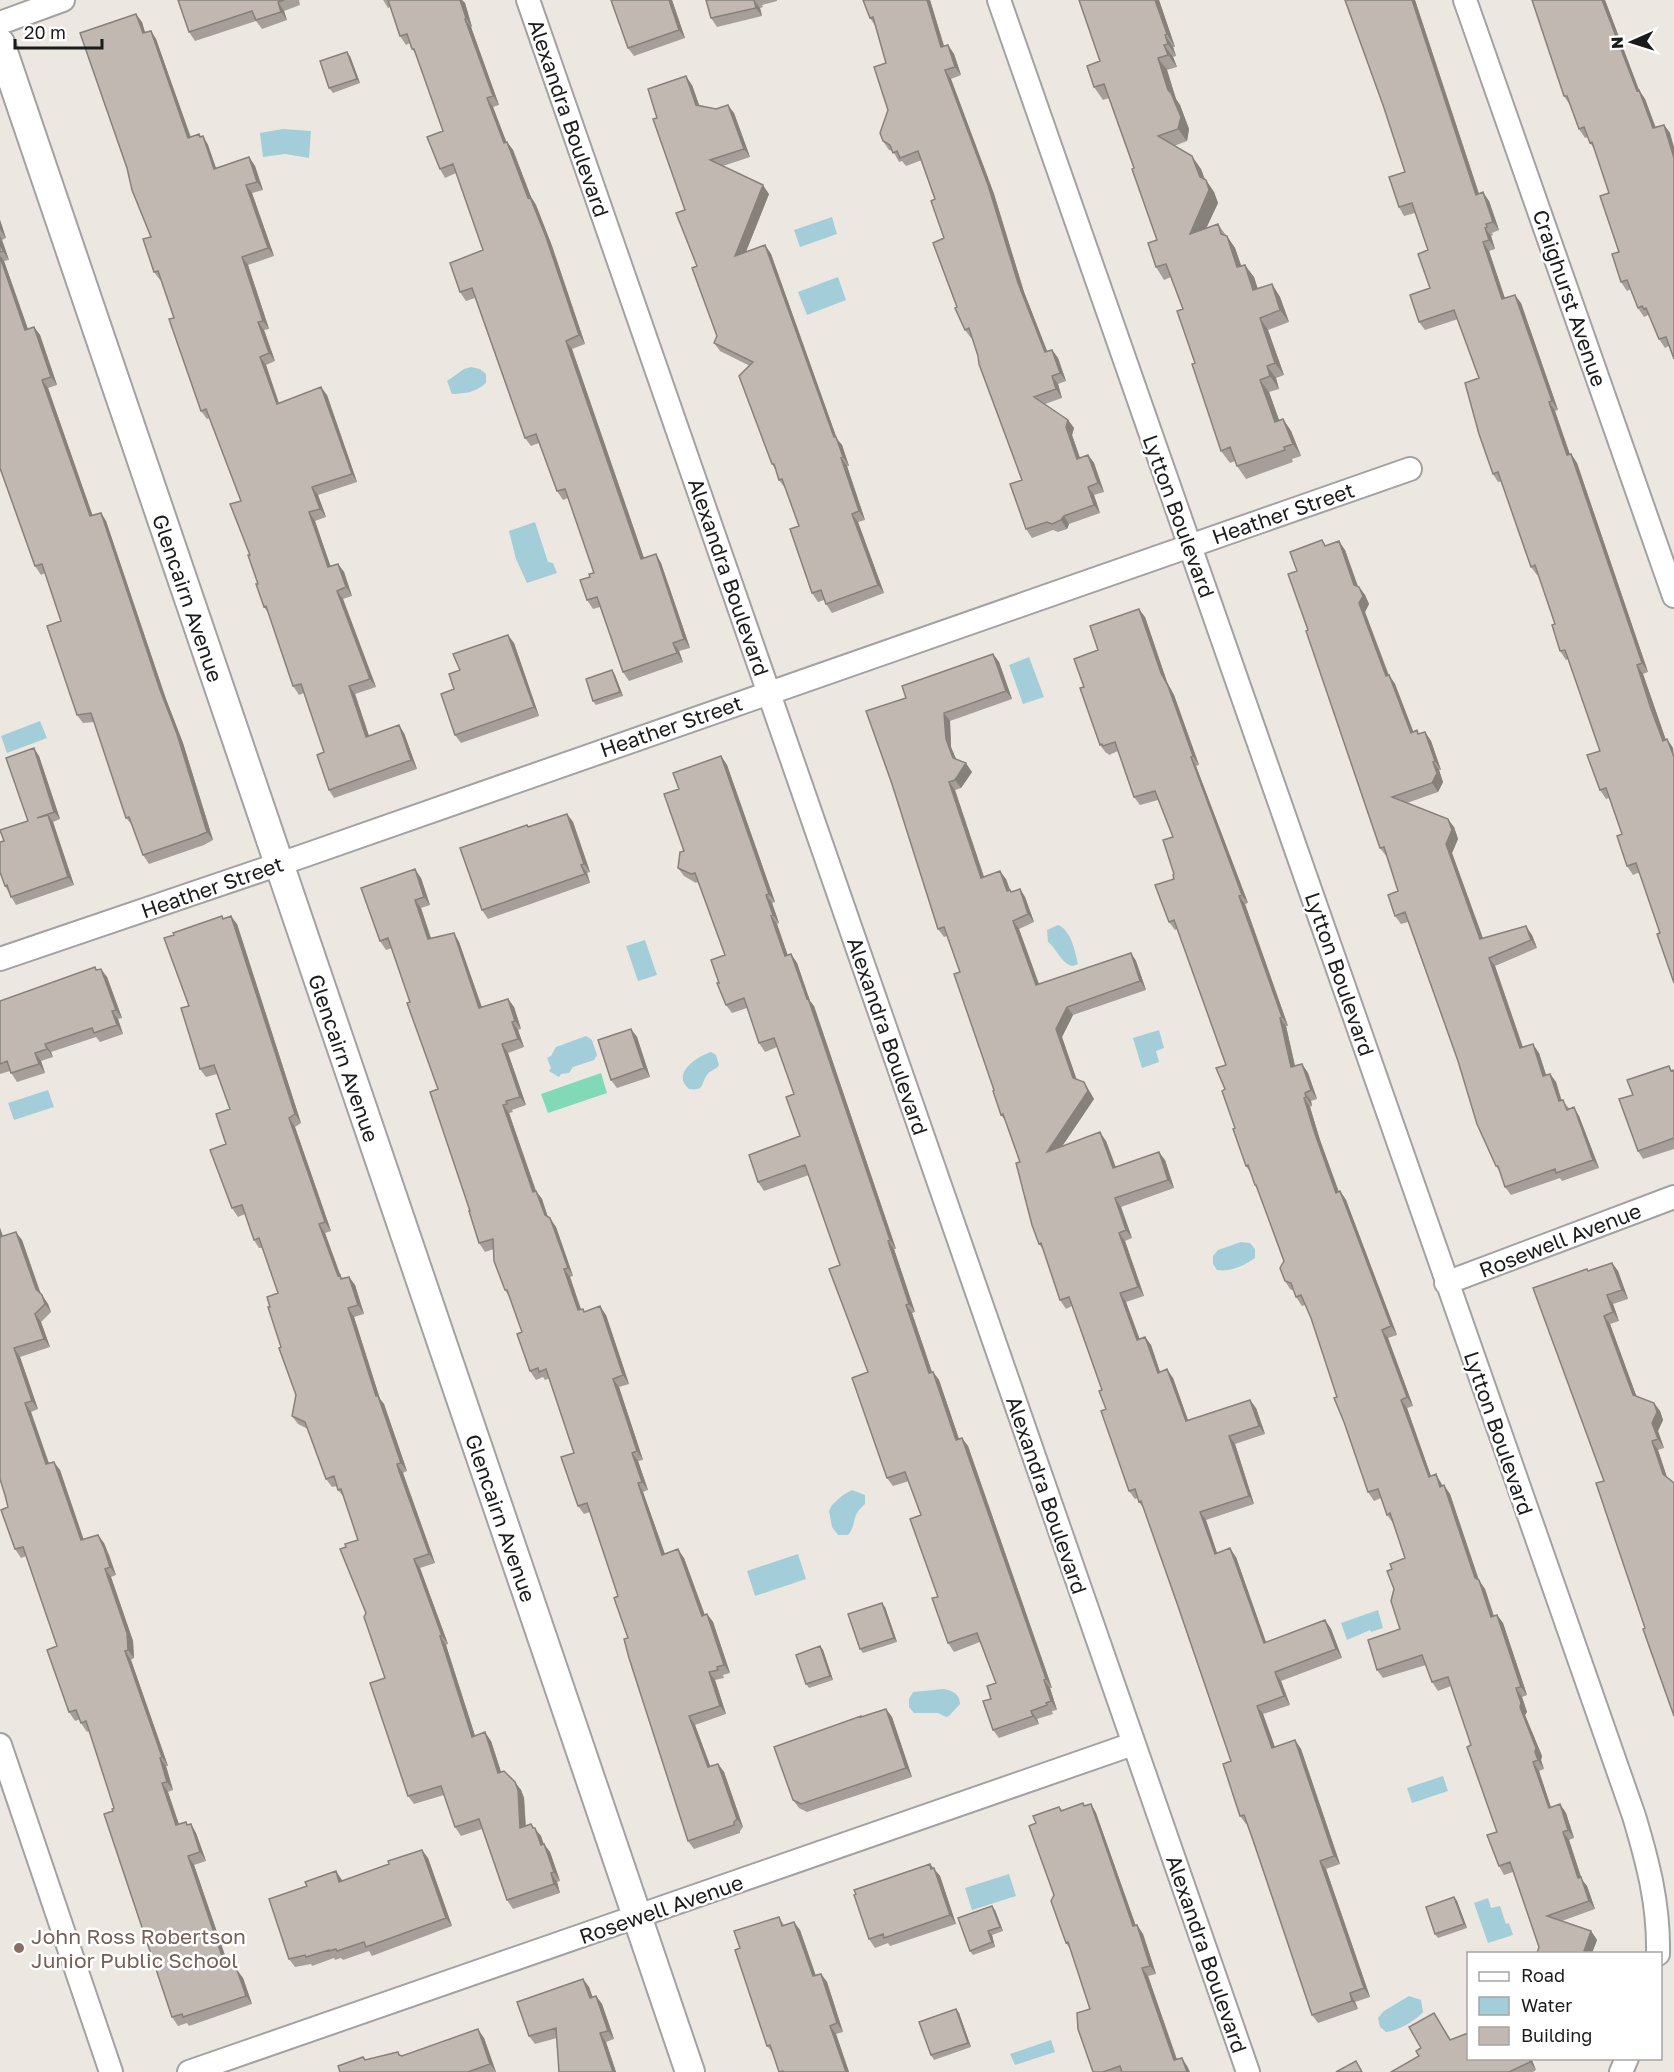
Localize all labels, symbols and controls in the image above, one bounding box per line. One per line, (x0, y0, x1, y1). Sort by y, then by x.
scale bar (15, 12, 102, 50)
north arrow (1602, 12, 1662, 72)
street label: Alexandra Boulevard (523, 16, 615, 220)
text: 20 m (24, 21, 66, 43)
text: N (1607, 36, 1627, 49)
street label: Craighurst Avenue (1528, 206, 1612, 390)
street label: Lytton Boulevard (1137, 431, 1221, 601)
street label: Alexandra Boulevard (683, 475, 775, 679)
street label: Heather Street (1208, 476, 1358, 550)
street label: Glencairn Avenue (147, 511, 229, 685)
street label: Heather Street (596, 689, 746, 763)
street label: Heather Street (137, 850, 287, 924)
street label: Lytton Boulevard (1300, 889, 1380, 1059)
street label: Alexandra Boulevard (842, 934, 934, 1138)
street label: Glencairn Avenue (303, 971, 385, 1145)
street label: Rosewell Avenue (1475, 1197, 1645, 1283)
street label: Lytton Boulevard (1459, 1348, 1539, 1518)
street label: Alexandra Boulevard (1001, 1393, 1093, 1597)
street label: Glencairn Avenue (460, 1431, 542, 1605)
street label: Alexandra Boulevard (1161, 1852, 1253, 2056)
street label: Rosewell Avenue (576, 1869, 746, 1949)
place label: John Ross Robertson Junior Public School (31, 1923, 246, 1973)
marker: John Ross Robertson Junior Public School (12, 1941, 26, 1955)
legend (1467, 1952, 1662, 2060)
text: Road (1521, 1964, 1565, 1986)
text: Water (1521, 1994, 1572, 2016)
text: Building (1521, 2024, 1592, 2046)

